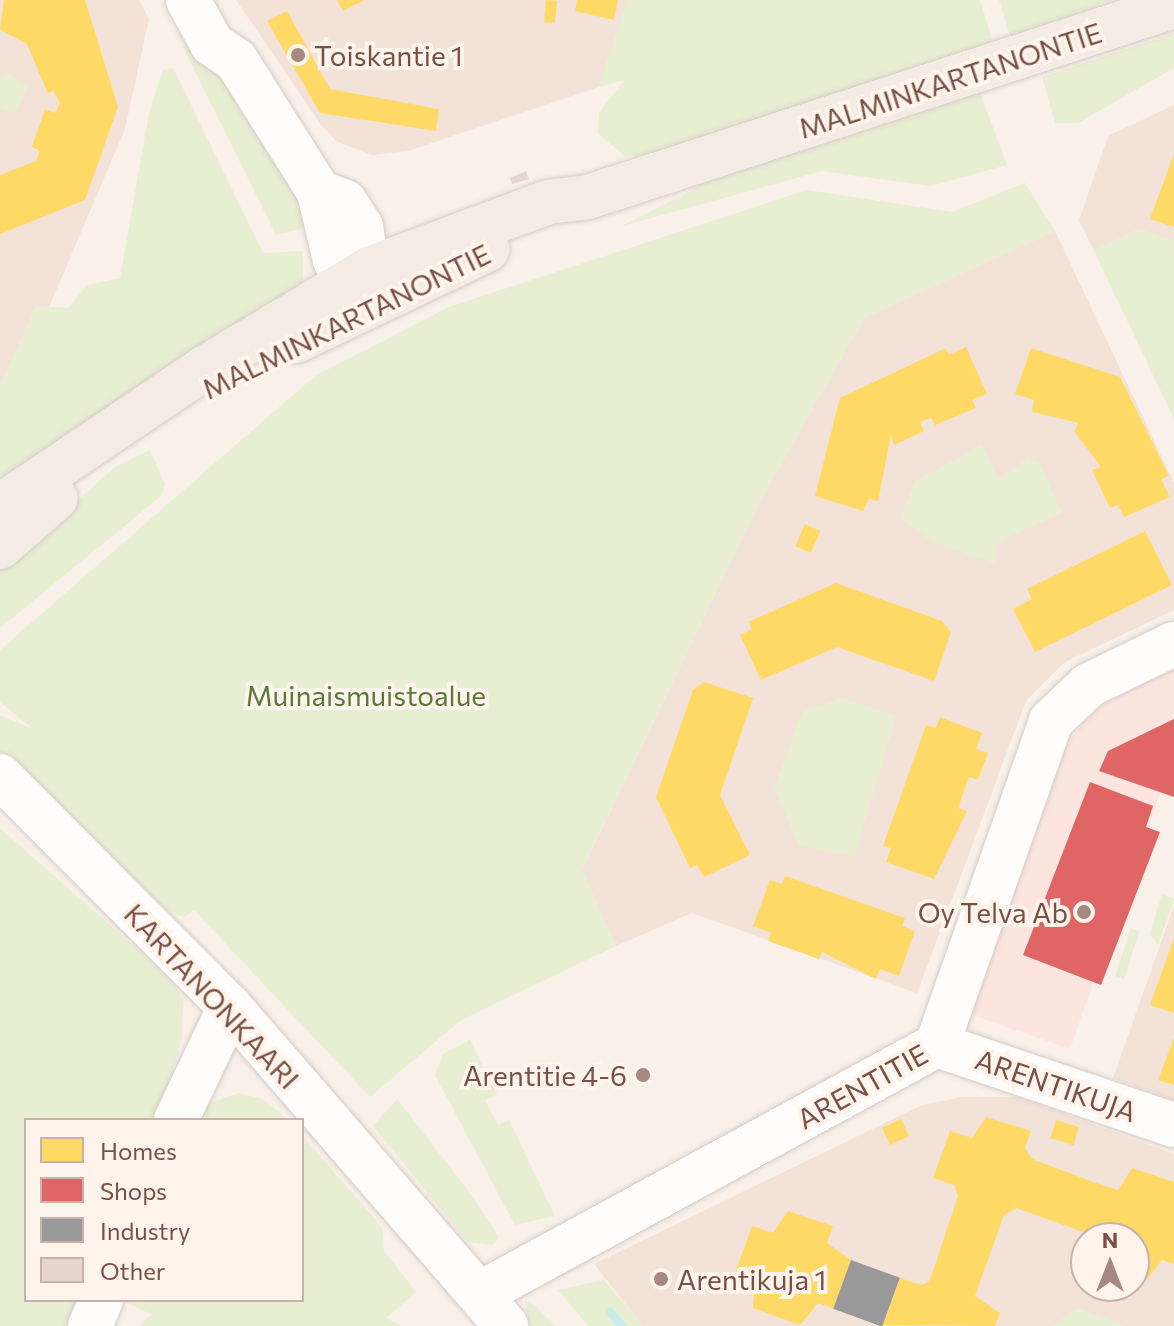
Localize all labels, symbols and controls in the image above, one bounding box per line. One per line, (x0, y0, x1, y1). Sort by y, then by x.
street label: MALMINKARTANONTIE (794, 15, 1106, 145)
place label: Toiskantie 1 (314, 38, 463, 72)
marker: Toiskantie 1 (289, 46, 307, 64)
street label: MALMINKARTANONTIE (196, 237, 496, 405)
park label: Muinaismuistoalue (246, 678, 486, 712)
place label: Oy Telva Ab (918, 895, 1068, 929)
street label: KARTANONKAARI (118, 897, 306, 1095)
marker: Oy Telva Ab (1075, 903, 1093, 921)
street label: ARENTITIE (791, 1036, 933, 1136)
street label: ARENTIKUJA (971, 1042, 1141, 1128)
place label: Arentitie 4-6 (463, 1058, 627, 1092)
marker: Arentitie 4-6 (634, 1066, 652, 1084)
legend (24, 1118, 304, 1302)
text: Homes (100, 1136, 177, 1165)
text: Shops (100, 1176, 167, 1205)
text: Industry (100, 1216, 190, 1245)
north arrow (1070, 1222, 1150, 1302)
text: N (1102, 1226, 1118, 1253)
text: Other (100, 1256, 165, 1285)
place label: Arentikuja 1 (677, 1262, 826, 1296)
marker: Arentikuja 1 (652, 1270, 670, 1288)

